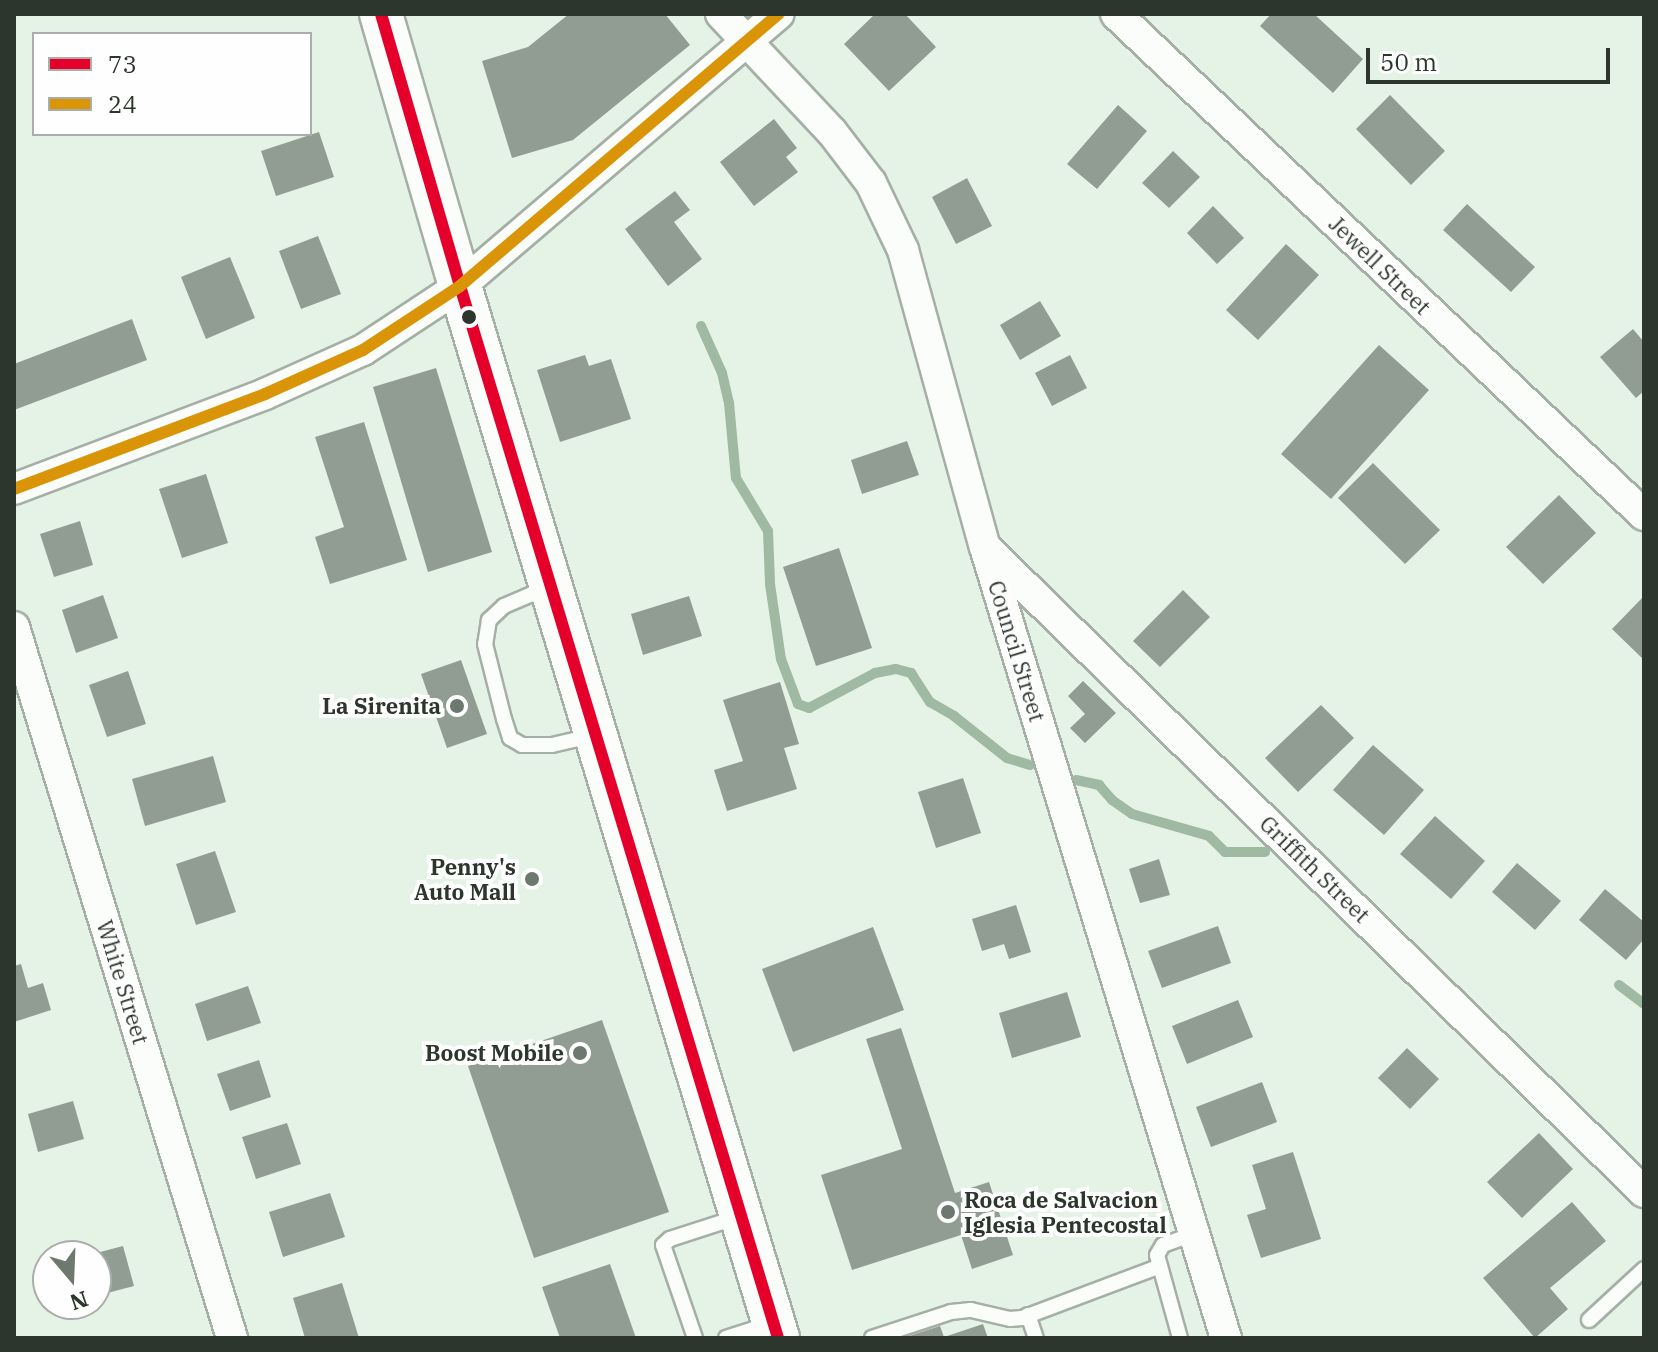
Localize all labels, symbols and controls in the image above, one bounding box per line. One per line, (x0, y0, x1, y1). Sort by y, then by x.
legend (32, 32, 312, 136)
scale bar (1370, 32, 1614, 82)
text: 50 m (1380, 46, 1437, 78)
text: 73 (108, 48, 137, 80)
text: 24 (108, 88, 137, 120)
street label: Jewell Street (1324, 210, 1436, 320)
unlabelled marker (461, 309, 477, 325)
street label: Council Street (983, 577, 1051, 725)
place label: La Sirenita (322, 693, 441, 719)
marker: La Sirenita (448, 697, 466, 715)
street label: Griffith Street (1255, 810, 1375, 928)
place label: Penny's Auto Mall (414, 853, 516, 904)
marker: Penny's Auto Mall (523, 870, 541, 888)
street label: White Street (92, 917, 154, 1047)
place label: Boost Mobile (425, 1040, 564, 1066)
marker: Boost Mobile (571, 1044, 589, 1062)
place label: Roca de Salvacion Iglesia Pentecostal (964, 1186, 1167, 1238)
marker: Roca de Salvacion Iglesia Pentecostal (939, 1203, 957, 1221)
north arrow (32, 1240, 112, 1320)
text: N (66, 1285, 92, 1318)

